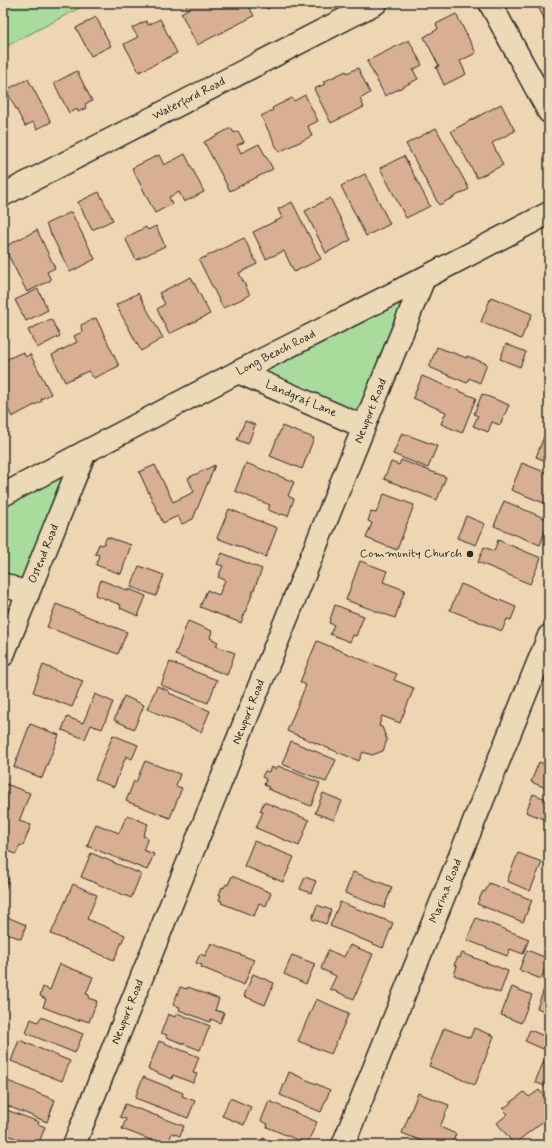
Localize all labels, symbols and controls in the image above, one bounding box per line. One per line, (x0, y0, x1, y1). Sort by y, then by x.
street label: Waterford Road (150, 74, 229, 125)
street label: Long Beach Road (234, 326, 318, 380)
street label: Newport Road (351, 376, 391, 446)
street label: Landgraf Lane (263, 377, 340, 421)
street label: Ostend Road (25, 522, 63, 586)
place label: Community Church (360, 546, 462, 562)
marker: Community Church (465, 549, 475, 559)
street label: Newport Road (229, 677, 269, 747)
street label: Marina Road (426, 856, 466, 926)
street label: Newport Road (108, 977, 148, 1047)

